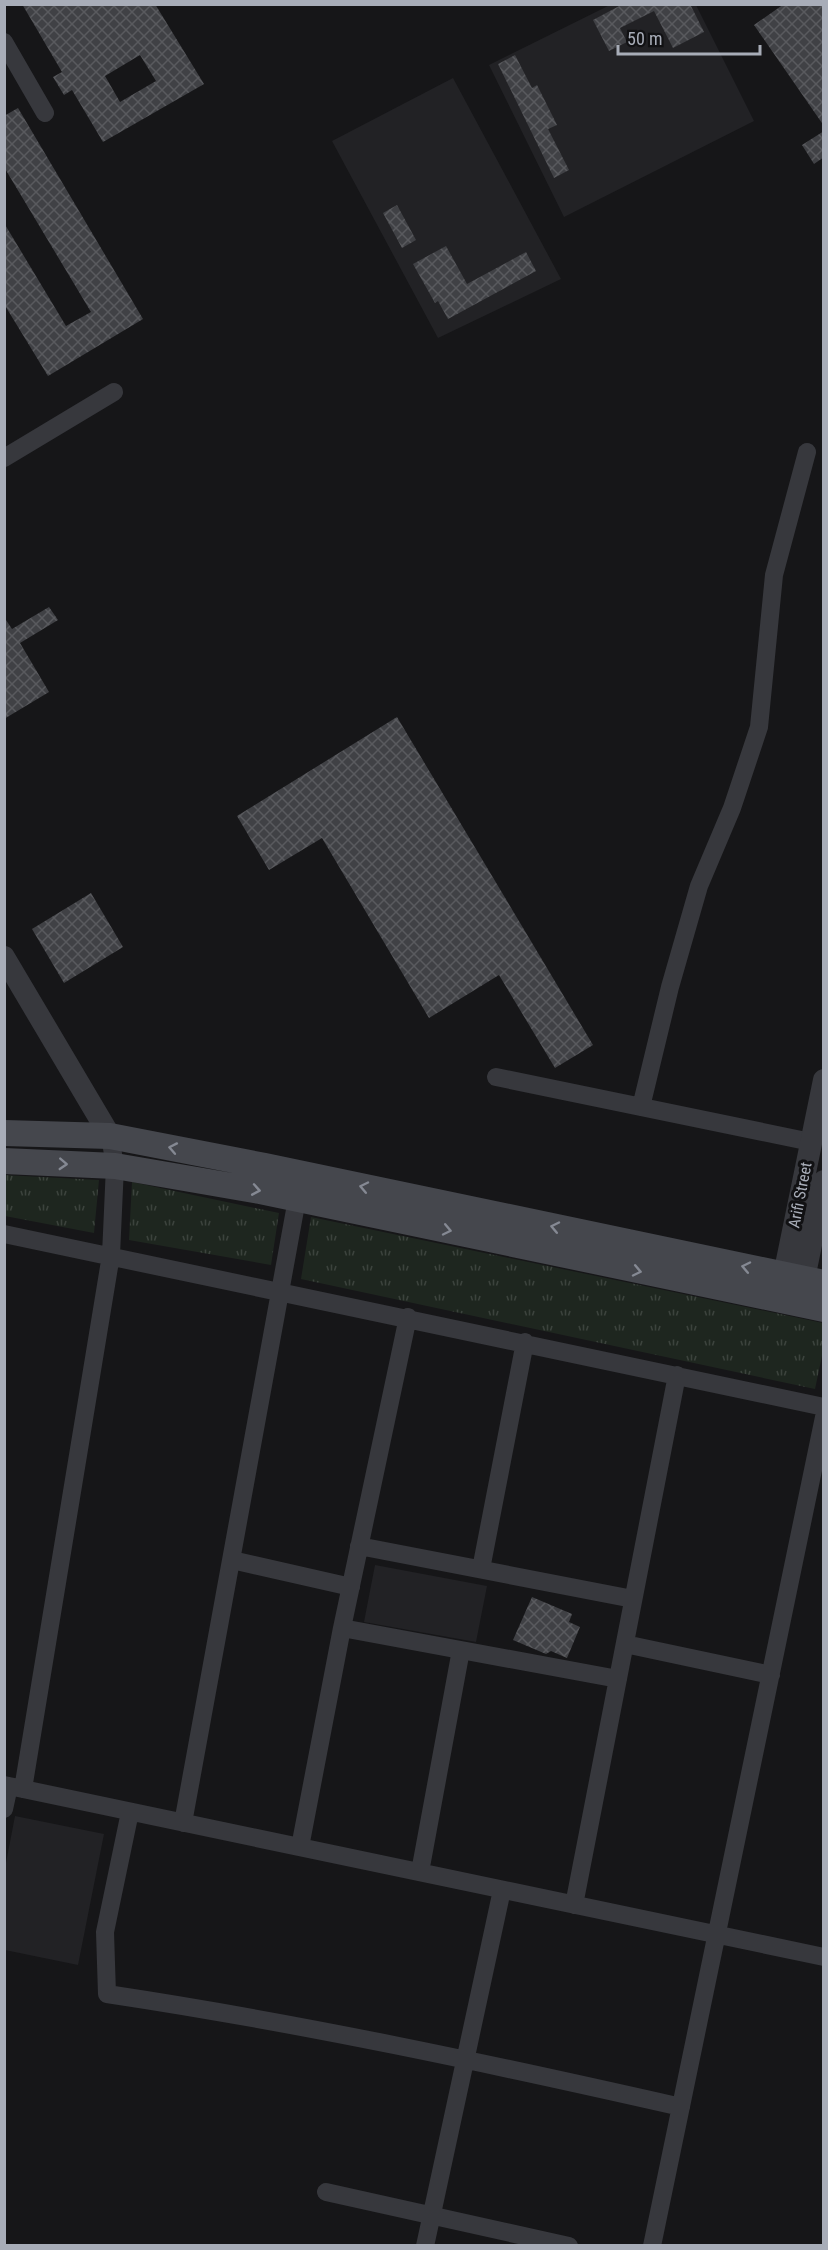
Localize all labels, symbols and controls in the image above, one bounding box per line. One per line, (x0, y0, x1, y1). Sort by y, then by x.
scale bar (618, 18, 760, 56)
text: 50 m (627, 28, 662, 49)
one-way arrow (168, 1142, 178, 1155)
one-way arrow (58, 1157, 67, 1170)
street label: Arifi Street (784, 1160, 816, 1230)
one-way arrow (359, 1181, 369, 1194)
one-way arrow (250, 1183, 260, 1196)
one-way arrow (550, 1221, 560, 1234)
one-way arrow (441, 1223, 451, 1236)
one-way arrow (741, 1261, 751, 1274)
one-way arrow (632, 1263, 642, 1276)

